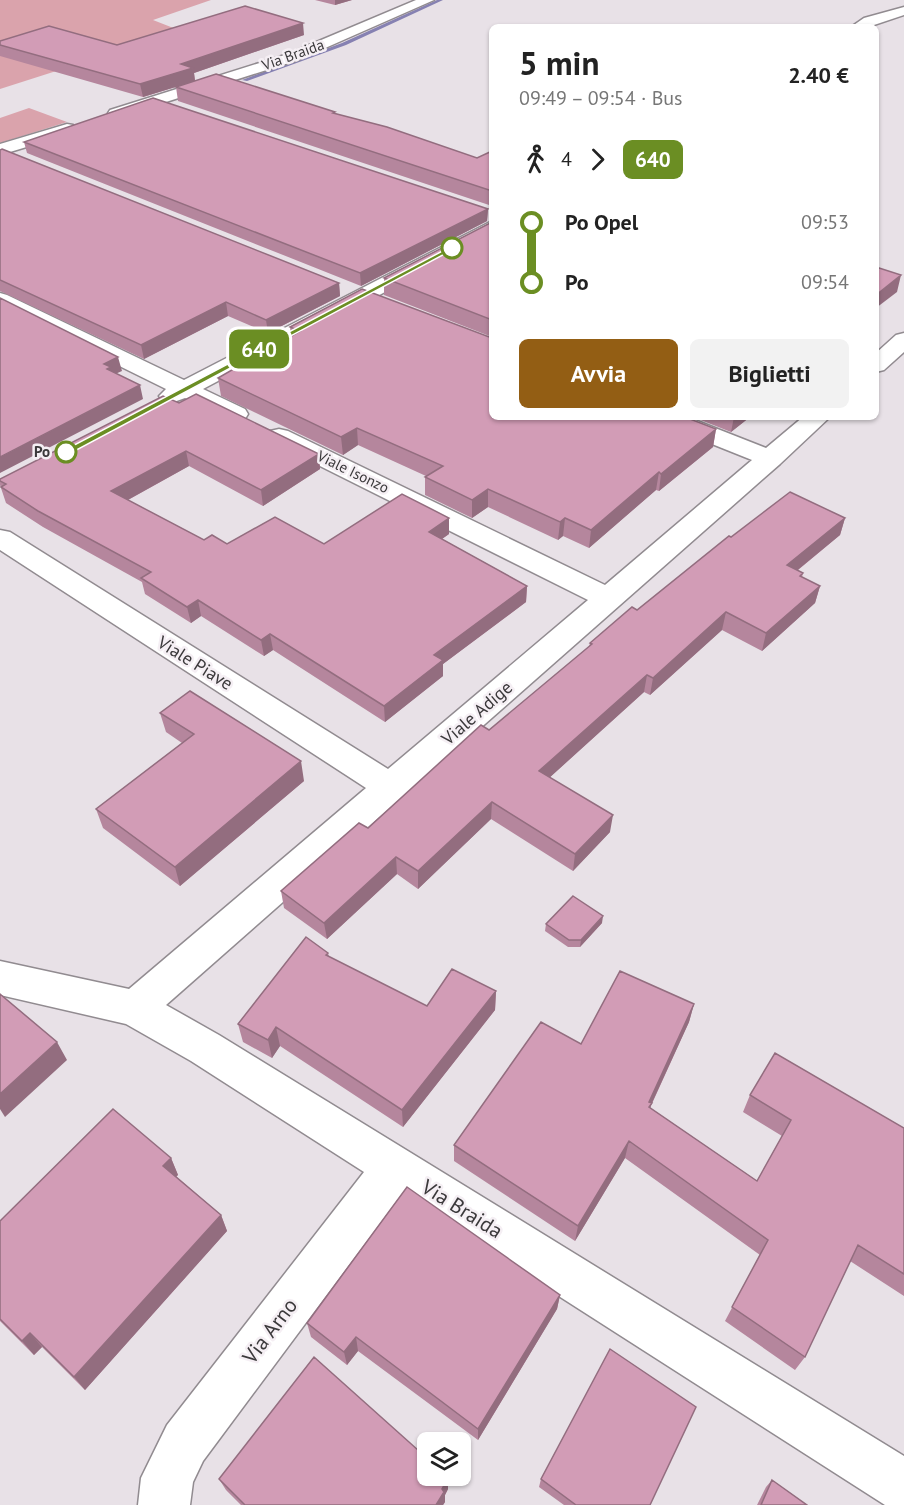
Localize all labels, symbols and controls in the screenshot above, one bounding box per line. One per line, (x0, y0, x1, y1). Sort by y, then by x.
street label: Via Braida (258, 35, 327, 75)
text: 5 min (519, 41, 600, 84)
text: 2.40 € (788, 61, 849, 89)
text: 09:49 – 09:54 · Bus (519, 85, 683, 111)
icon: walk (519, 143, 552, 176)
icon: forward (581, 143, 614, 176)
text: 4 (561, 146, 572, 172)
text: 640 (635, 146, 671, 173)
text: Po Opel (565, 208, 638, 236)
text: 09:53 (801, 209, 849, 235)
unlabelled marker (441, 237, 463, 259)
text: Po (565, 268, 589, 296)
text: 09:54 (801, 269, 849, 295)
line badge: 640 (224, 330, 294, 368)
text: 640 (241, 336, 277, 363)
button: Avvia (519, 339, 678, 408)
button: Biglietti (690, 339, 849, 408)
marker: Po (55, 441, 77, 463)
place label: Po (34, 442, 50, 461)
street label: Viale Isonzo (313, 446, 392, 497)
street label: Viale Piave (152, 630, 237, 695)
street label: Viale Adige (436, 676, 517, 750)
street label: Via Braida (416, 1173, 508, 1244)
street label: Via Arno (236, 1293, 303, 1370)
map controls (417, 1432, 471, 1486)
button: layers (417, 1432, 471, 1486)

